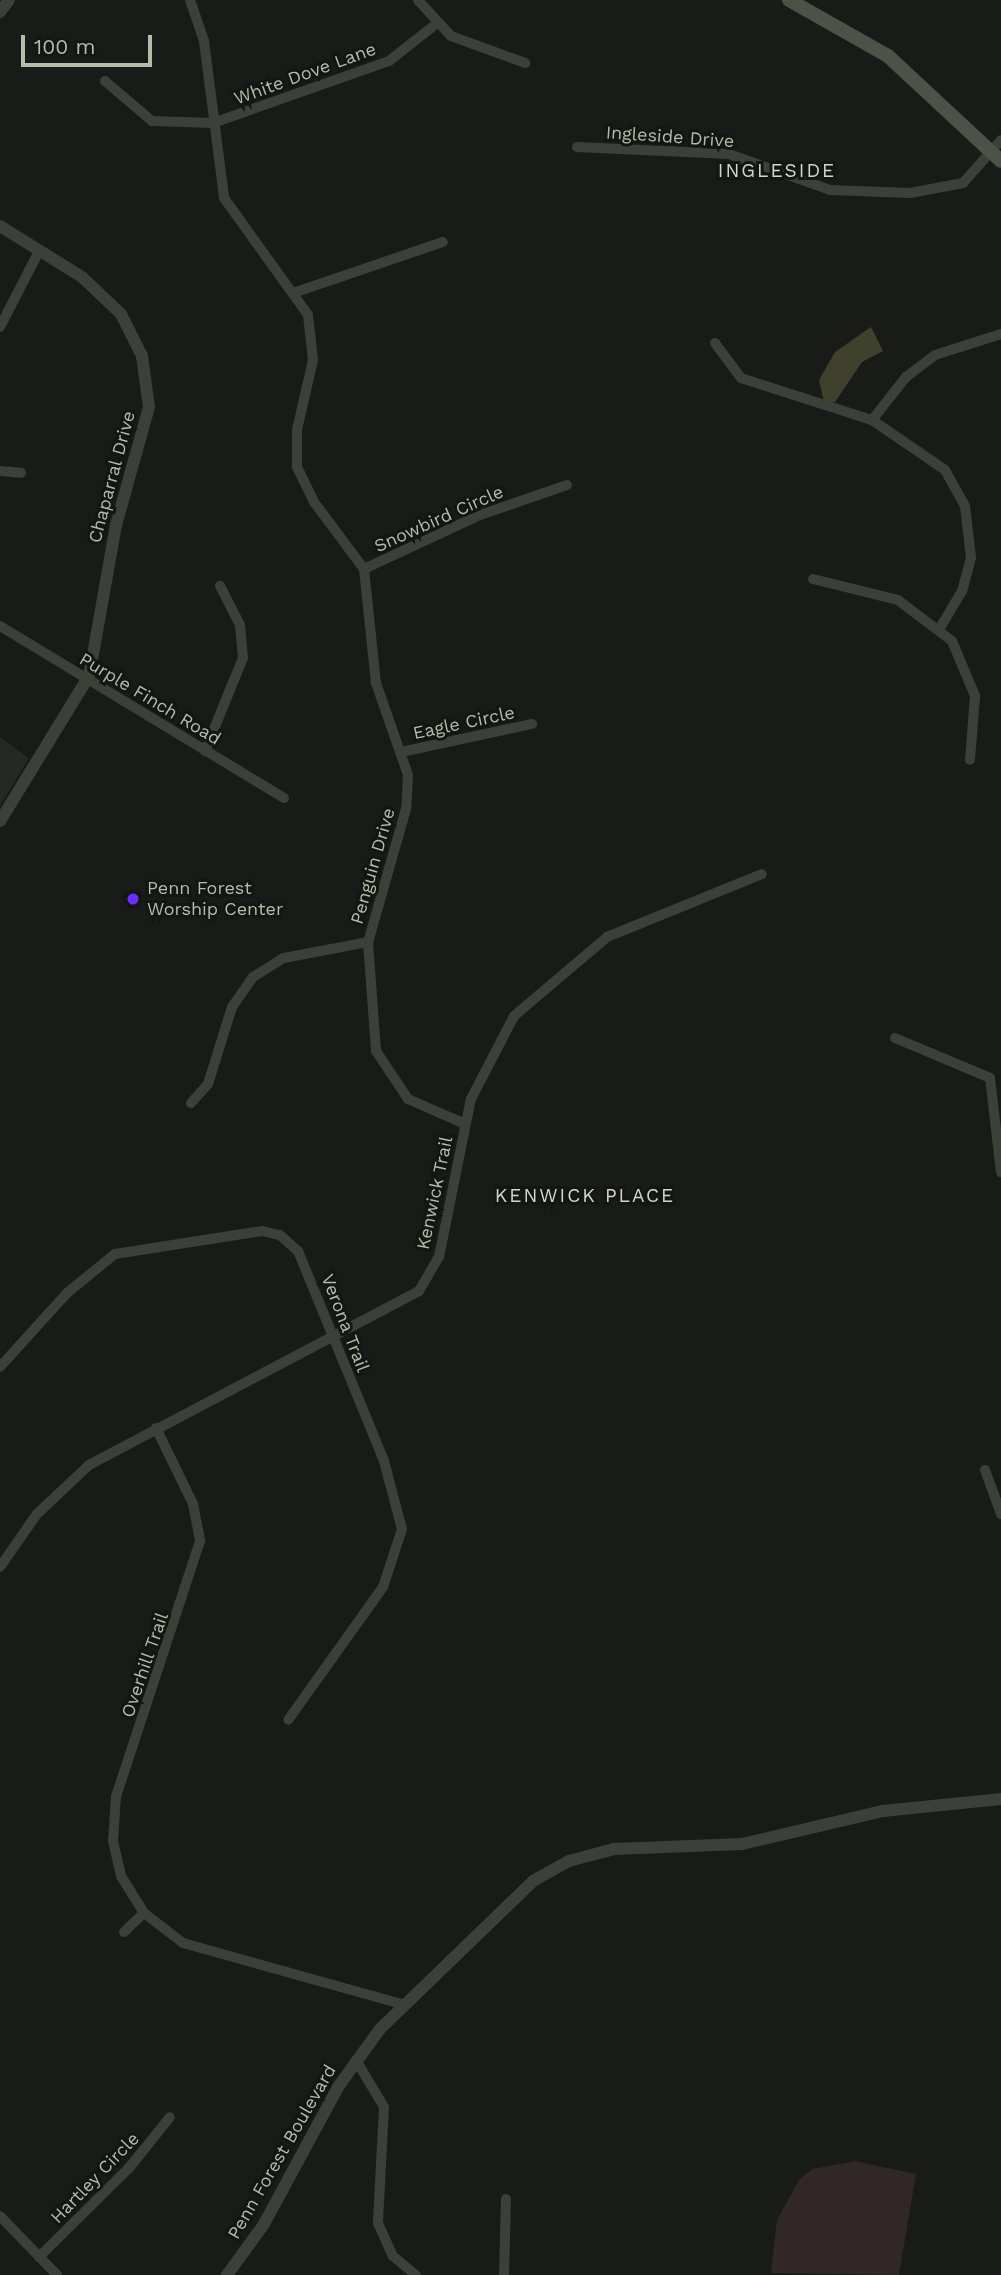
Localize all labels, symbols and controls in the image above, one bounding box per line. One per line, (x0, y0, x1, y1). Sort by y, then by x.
scale bar (24, 21, 156, 65)
text: 100 m (34, 34, 96, 59)
street label: White Dove Lane (231, 38, 379, 110)
street label: Ingleside Drive (605, 122, 735, 152)
district label: INGLESIDE (719, 160, 835, 182)
street label: Chaparral Drive (84, 408, 140, 546)
street label: Snowbird Circle (371, 481, 507, 557)
street label: Purple Finch Road (75, 648, 225, 750)
street label: Eagle Circle (411, 702, 517, 744)
street label: Penguin Drive (346, 805, 400, 927)
place label: Penn Forest Worship Center (147, 878, 283, 920)
marker: Penn Forest Worship Center (125, 891, 141, 907)
street label: Kenwick Trail (412, 1134, 458, 1252)
district label: KENWICK PLACE (496, 1185, 674, 1207)
street label: Verona Trail (316, 1271, 374, 1375)
street label: Overhill Trail (117, 1609, 173, 1721)
street label: Penn Forest Boulevard (223, 2061, 341, 2243)
street label: Hartley Circle (46, 2128, 144, 2228)

